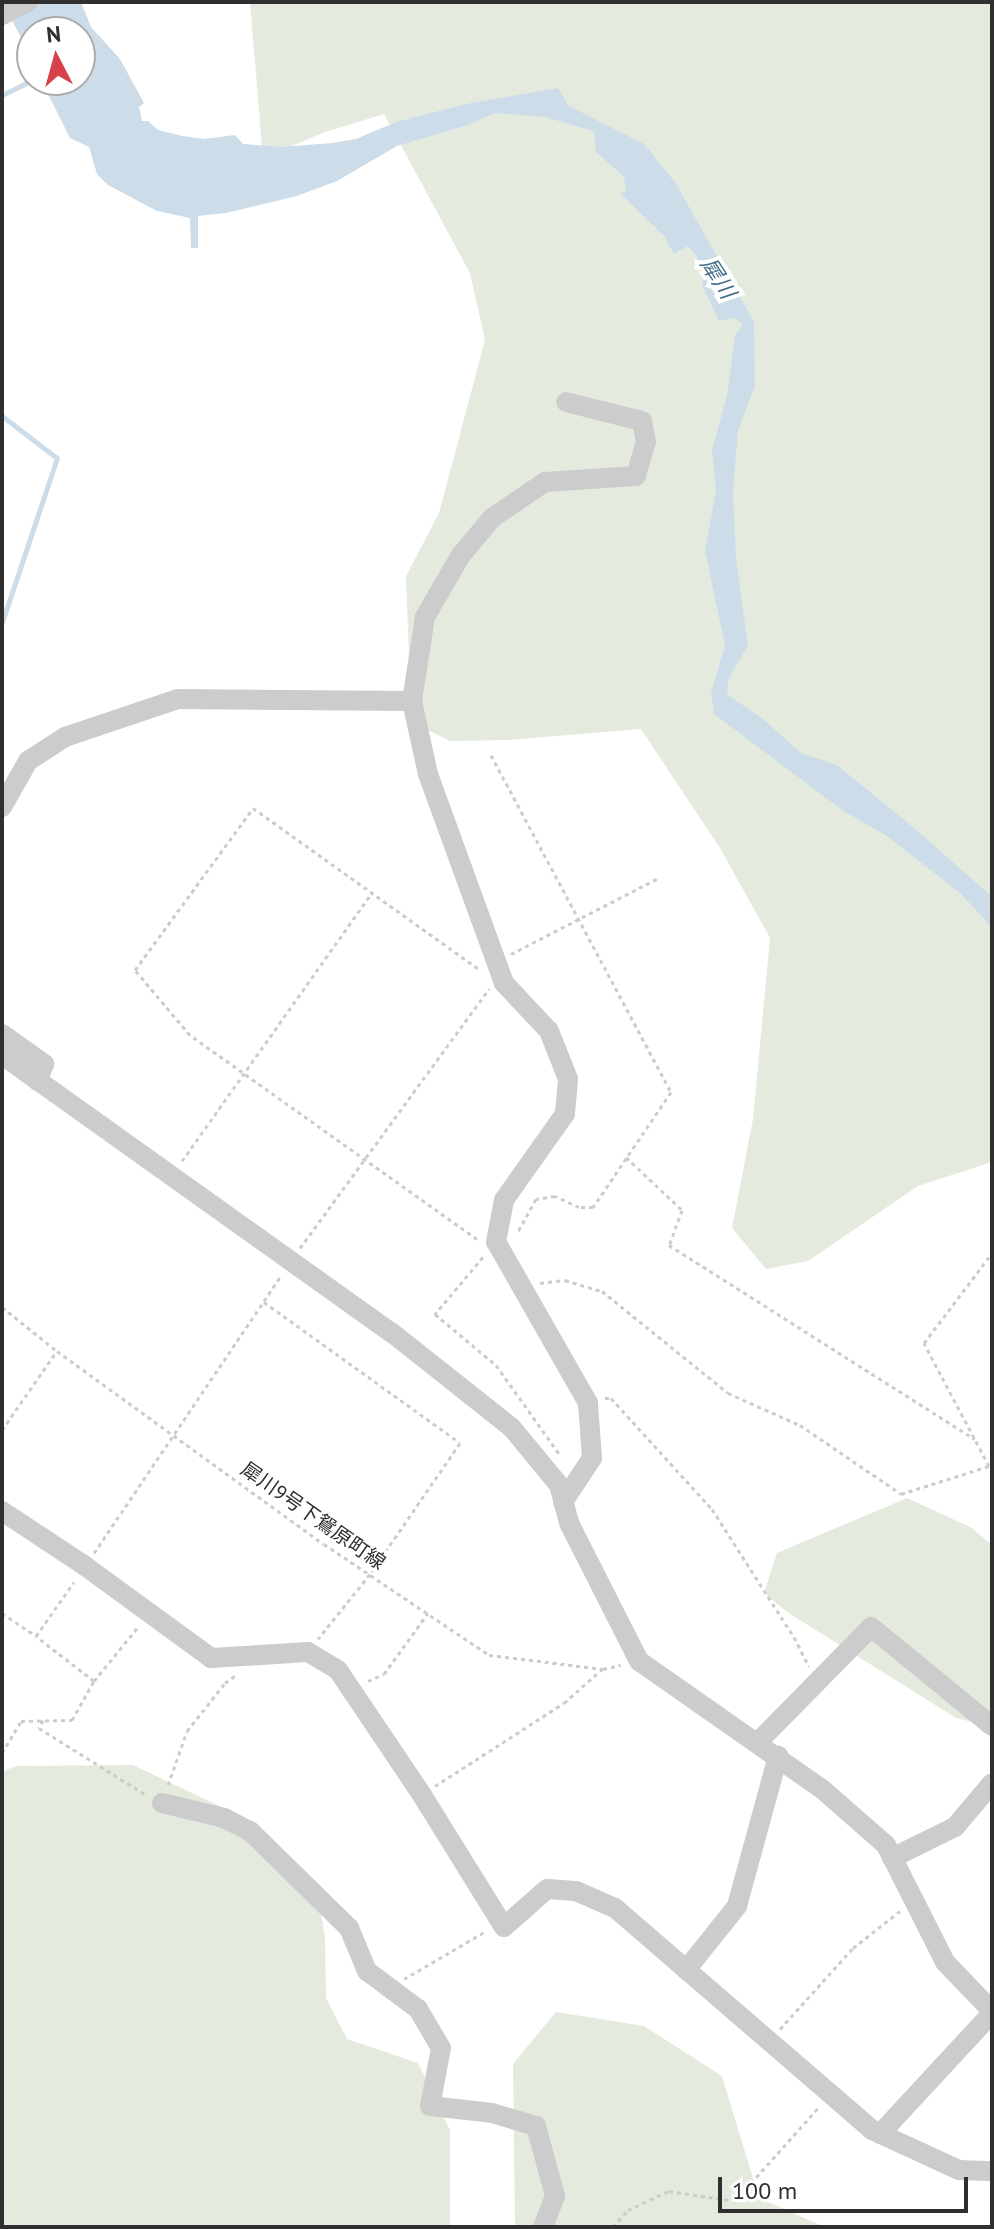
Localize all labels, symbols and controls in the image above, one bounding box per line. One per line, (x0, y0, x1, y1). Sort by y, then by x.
north arrow (16, 16, 96, 96)
text: N (45, 19, 62, 49)
water label: 犀川 (695, 252, 741, 304)
street label: 犀川9号下鴛原町線 (236, 1457, 390, 1575)
scale bar (722, 2161, 972, 2211)
text: 100 m (732, 2175, 797, 2206)

